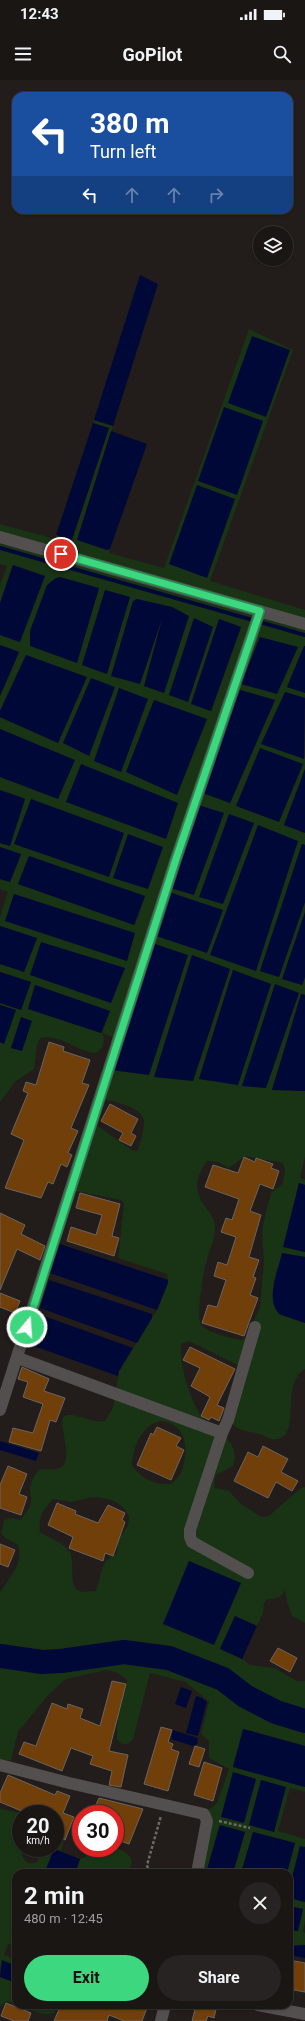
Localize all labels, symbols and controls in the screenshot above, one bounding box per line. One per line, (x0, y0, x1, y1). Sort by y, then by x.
text: 12:43 (20, 5, 59, 23)
icon: menu (12, 43, 34, 65)
icon: search (271, 43, 293, 65)
text: GoPilot (123, 44, 182, 65)
text: 380 m (90, 107, 169, 140)
icon: left (24, 108, 76, 160)
text: Turn left (90, 141, 156, 162)
icon: left (79, 184, 101, 206)
icon: ahead (121, 184, 143, 206)
icon: ahead (163, 184, 185, 206)
icon: right (205, 184, 227, 206)
map controls (253, 226, 293, 266)
button: layers (253, 226, 293, 266)
pin (44, 537, 78, 571)
icon: arrive (50, 543, 72, 565)
position arrow (6, 1306, 48, 1348)
speed limit sign: 30 (72, 1805, 124, 1857)
text: 20 (27, 1814, 49, 1838)
text: km/h (26, 1835, 50, 1846)
text: 2 min (24, 1882, 84, 1910)
button: close (239, 1882, 281, 1924)
text: 480 m · 12:45 (24, 1911, 103, 1926)
button: Exit (24, 1955, 149, 2001)
button: Share (157, 1955, 281, 2001)

